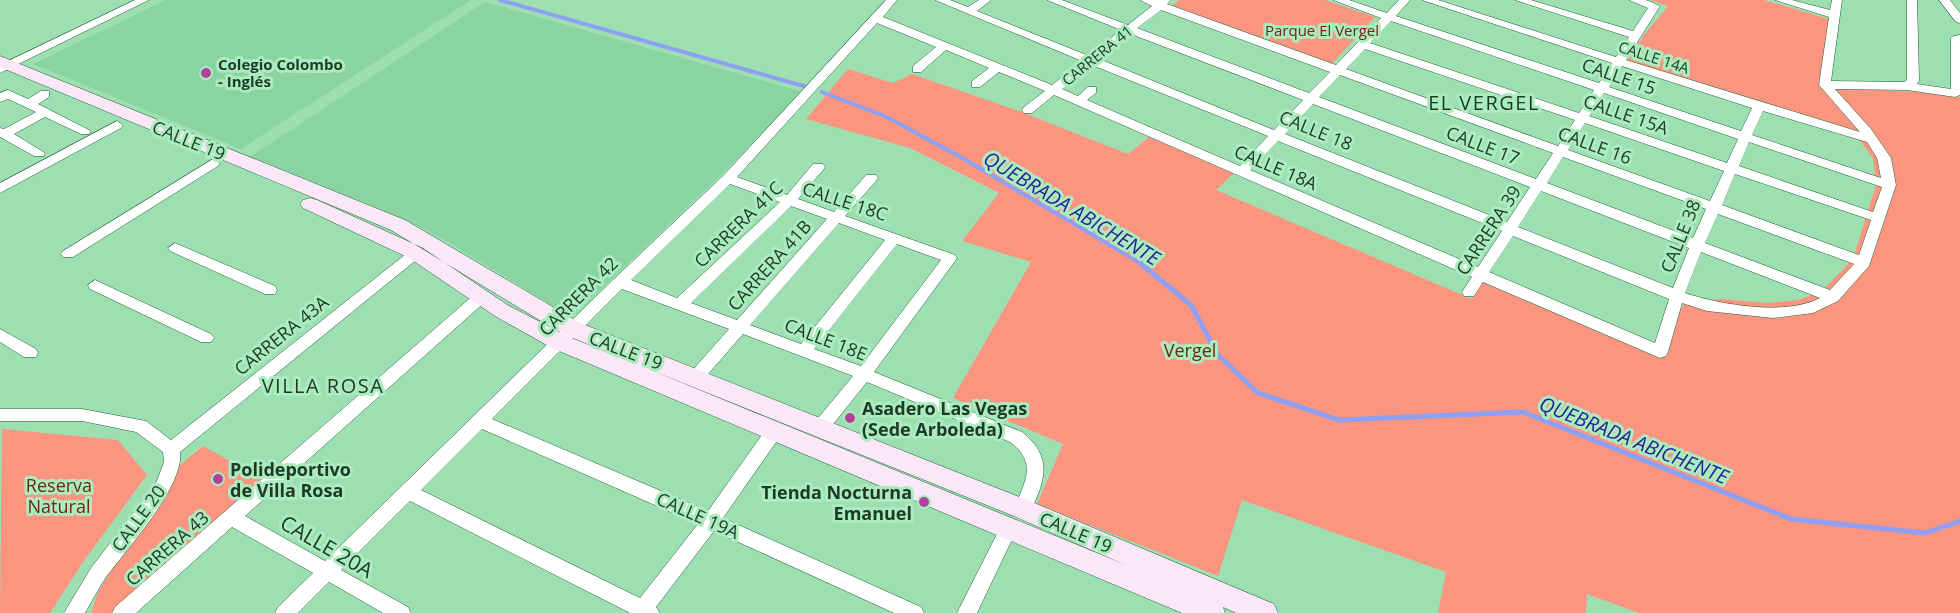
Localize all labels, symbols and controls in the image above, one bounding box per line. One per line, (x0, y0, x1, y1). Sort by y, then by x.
street label: CARRERA 41 (1057, 20, 1137, 90)
park label: Parque El Vergel (1265, 20, 1379, 40)
street label: CALLE 14A (1616, 36, 1693, 78)
street label: CALLE 15 (1579, 52, 1659, 100)
place label: Colegio Colombo - Inglés (218, 54, 343, 91)
marker: Colegio Colombo - Inglés (199, 66, 213, 80)
street label: CALLE 15A (1580, 88, 1672, 140)
district label: EL VERGEL (1428, 89, 1540, 116)
street label: CALLE 18 (1276, 104, 1356, 156)
street label: CALLE 19 (149, 114, 229, 166)
street label: CALLE 17 (1443, 120, 1523, 170)
street label: CALLE 16 (1555, 121, 1635, 169)
street label: CALLE 18A (1231, 139, 1322, 196)
water label: QUEBRADA ABICHENTE (979, 145, 1167, 272)
street label: CARRERA 41C (689, 176, 787, 272)
street label: CALLE 18C (799, 176, 891, 226)
street label: CARRERA 39 (1450, 180, 1526, 280)
street label: CALLE 38 (1654, 196, 1706, 276)
street label: CARRERA 41B (722, 214, 816, 316)
street label: CARRERA 42 (533, 251, 623, 341)
street label: CARRERA 43A (229, 289, 333, 380)
street label: CALLE 18E (781, 312, 871, 366)
street label: CALLE 19 (586, 325, 666, 375)
park label: Vergel (1164, 338, 1216, 362)
district label: VILLA ROSA (262, 372, 384, 399)
water label: QUEBRADA ABICHENTE (1536, 390, 1734, 491)
place label: Asadero Las Vegas (Sede Arboleda) (862, 396, 1027, 441)
marker: Asadero Las Vegas (Sede Arboleda) (843, 411, 857, 425)
place label: Polideportivo de Villa Rosa (230, 457, 351, 502)
marker: Polideportivo de Villa Rosa (211, 472, 225, 486)
park label: Reserva Natural (26, 473, 92, 518)
street label: CALLE 20 (106, 480, 170, 556)
place label: Tienda Nocturna Emanuel (761, 480, 912, 525)
street label: CALLE 19A (653, 486, 744, 544)
marker: Tienda Nocturna Emanuel (917, 495, 931, 509)
street label: CARRERA 43 (120, 505, 214, 591)
street label: CALLE 19 (1036, 506, 1116, 558)
street label: CALLE 20A (275, 508, 379, 584)

